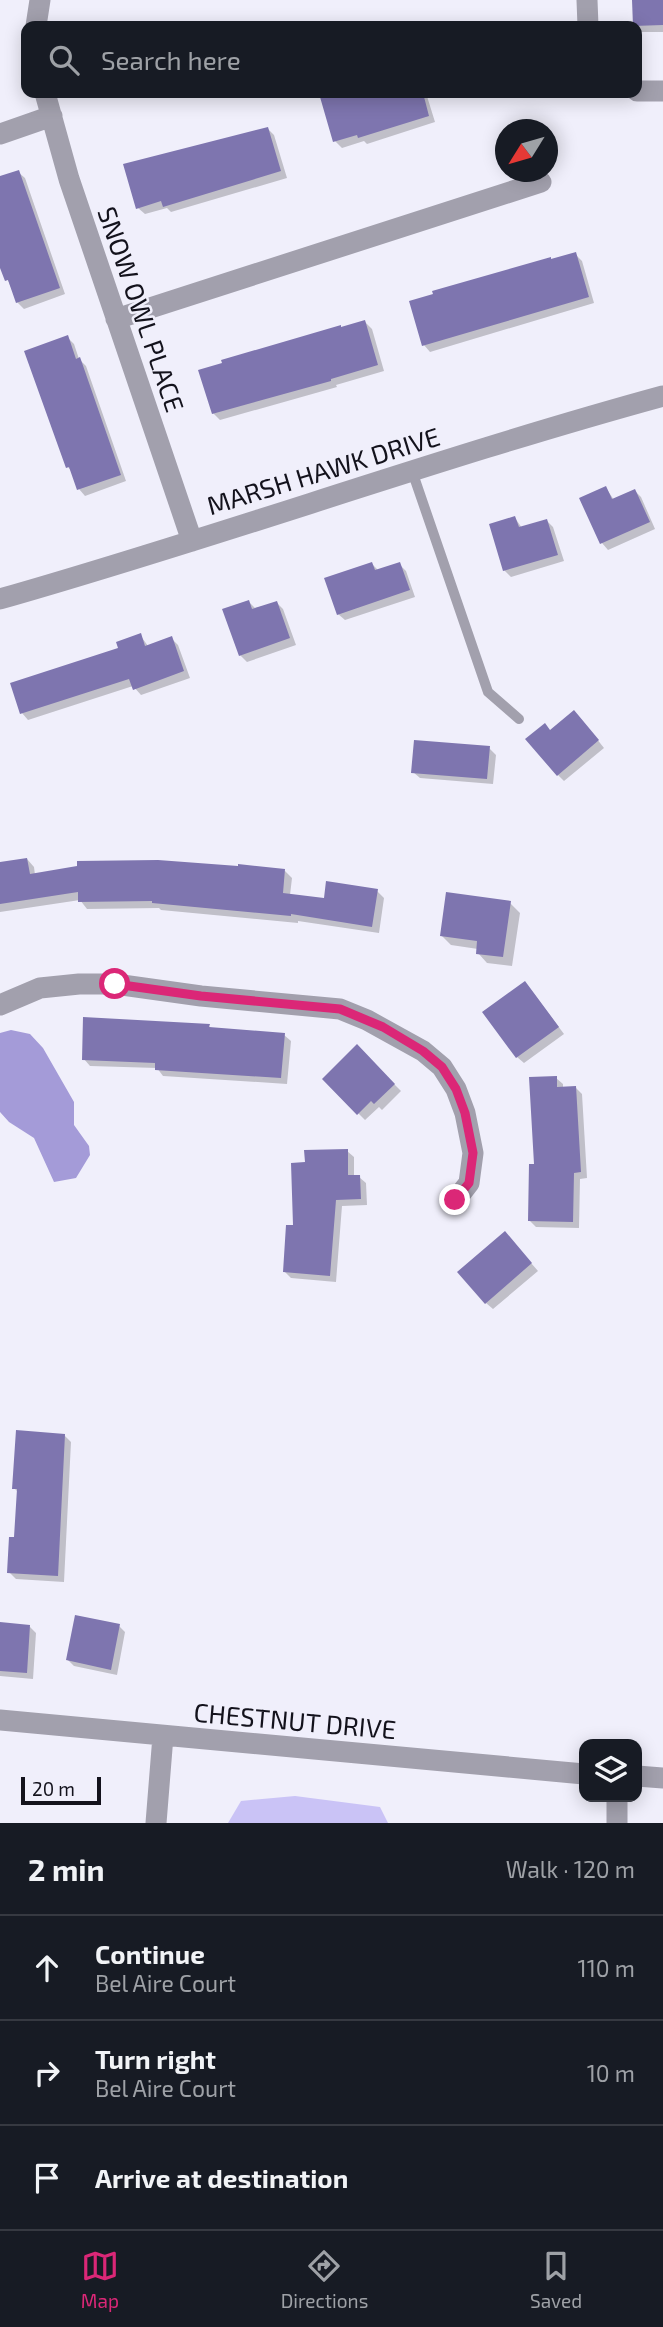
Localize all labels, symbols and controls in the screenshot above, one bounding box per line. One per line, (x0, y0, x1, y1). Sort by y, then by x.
search box (21, 21, 642, 98)
icon: search (45, 41, 83, 79)
text: Search here (101, 44, 241, 75)
north arrow (495, 119, 558, 182)
street label: SNOW OWL PLACE (92, 202, 192, 416)
street label: MARSH HAWK DRIVE (203, 420, 443, 520)
route start (99, 968, 130, 999)
route end (439, 1184, 470, 1215)
street label: CHESTNUT DRIVE (193, 1696, 397, 1744)
map controls (579, 1739, 642, 1802)
button: layers (579, 1739, 642, 1802)
scale bar (21, 1774, 102, 1806)
text: 20 m (32, 1777, 75, 1800)
text: 2 min (28, 1851, 105, 1887)
text: Walk · 120 m (506, 1855, 635, 1883)
text: Continue (95, 1938, 205, 1969)
icon: ahead (28, 1949, 66, 1987)
text: 110 m (578, 1954, 635, 1982)
text: Bel Aire Court (95, 1969, 236, 1997)
text: Turn right (95, 2043, 216, 2074)
icon: right (28, 2054, 66, 2092)
text: 10 m (587, 2059, 635, 2087)
text: Bel Aire Court (95, 2074, 236, 2102)
icon: arrive (28, 2159, 66, 2197)
text: Arrive at destination (95, 2162, 348, 2193)
tab: Map (81, 2247, 119, 2312)
tab: Directions (281, 2247, 368, 2312)
tab: Saved (530, 2247, 582, 2312)

